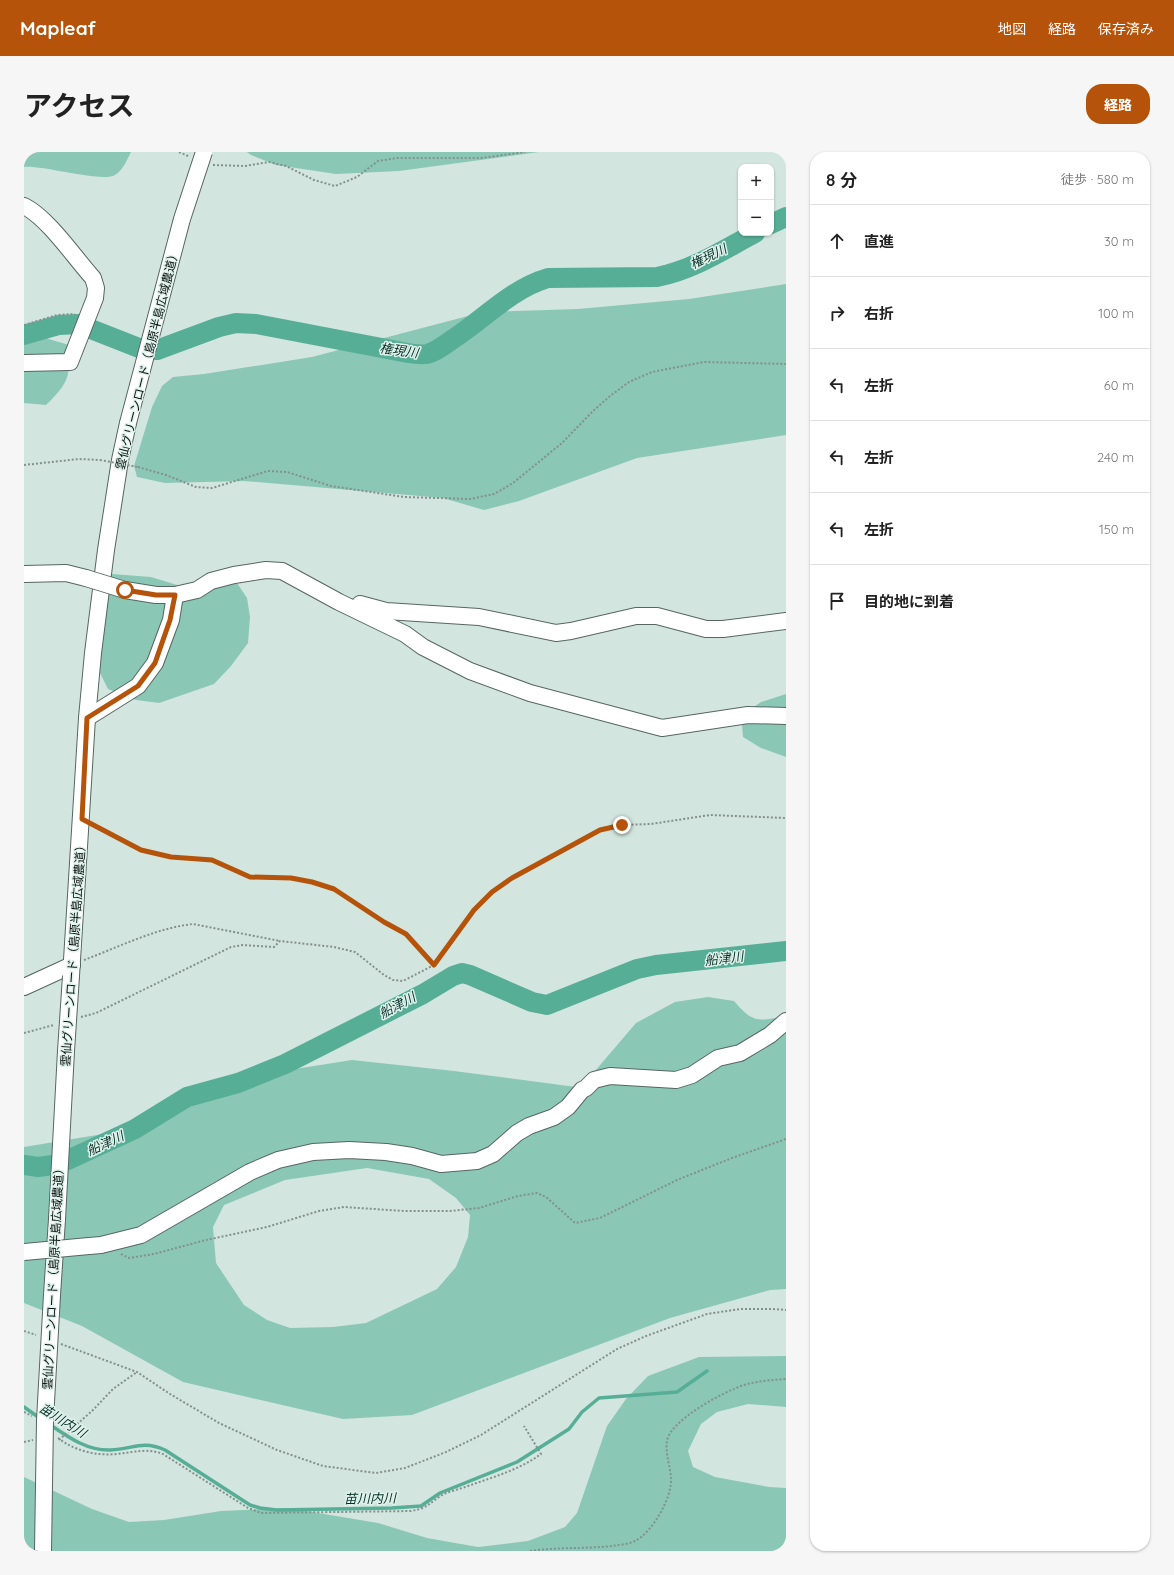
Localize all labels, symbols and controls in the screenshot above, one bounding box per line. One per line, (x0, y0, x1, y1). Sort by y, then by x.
text: Mapleaf (20, 16, 96, 40)
text: 地図 (998, 20, 1026, 38)
text: 経路 (1048, 20, 1076, 38)
text: 保存済み (1098, 20, 1154, 38)
button: 経路 (1086, 84, 1150, 124)
text: アクセス (24, 88, 135, 123)
map controls (738, 164, 774, 236)
button: + (738, 164, 774, 200)
text: 8 分 (826, 169, 857, 190)
text: 徒歩 · 580 m (1061, 171, 1134, 187)
button: − (738, 200, 774, 236)
icon: ahead (826, 230, 848, 252)
text: 直進 (864, 232, 894, 251)
text: 30 m (1104, 233, 1134, 249)
water label: 権現川 (687, 239, 731, 272)
street label: 雲仙グリーンロード（島原半島広域農道） (112, 247, 182, 471)
icon: right (826, 302, 848, 324)
text: 右折 (864, 304, 894, 323)
text: 100 m (1098, 305, 1134, 321)
water label: 権現川 (379, 339, 421, 361)
icon: left (826, 374, 848, 396)
text: 左折 (864, 376, 894, 395)
text: 60 m (1104, 377, 1134, 393)
icon: left (826, 446, 848, 468)
text: 左折 (864, 448, 894, 467)
text: 240 m (1097, 449, 1134, 465)
icon: left (826, 518, 848, 540)
text: 左折 (864, 520, 894, 539)
text: 150 m (1099, 521, 1134, 537)
route start (116, 581, 134, 599)
icon: arrive (826, 590, 848, 612)
text: 目的地に到着 (864, 592, 954, 611)
route end (613, 816, 631, 834)
street label: 雲仙グリーンロード（島原半島広域農道） (58, 839, 88, 1067)
water label: 船津川 (704, 947, 746, 968)
water label: 船津川 (376, 988, 420, 1021)
water label: 船津川 (84, 1127, 128, 1158)
street label: 雲仙グリーンロード（島原半島広域農道） (40, 1162, 66, 1390)
water label: 苗川内川 (37, 1399, 91, 1442)
water label: 苗川内川 (344, 1490, 398, 1506)

